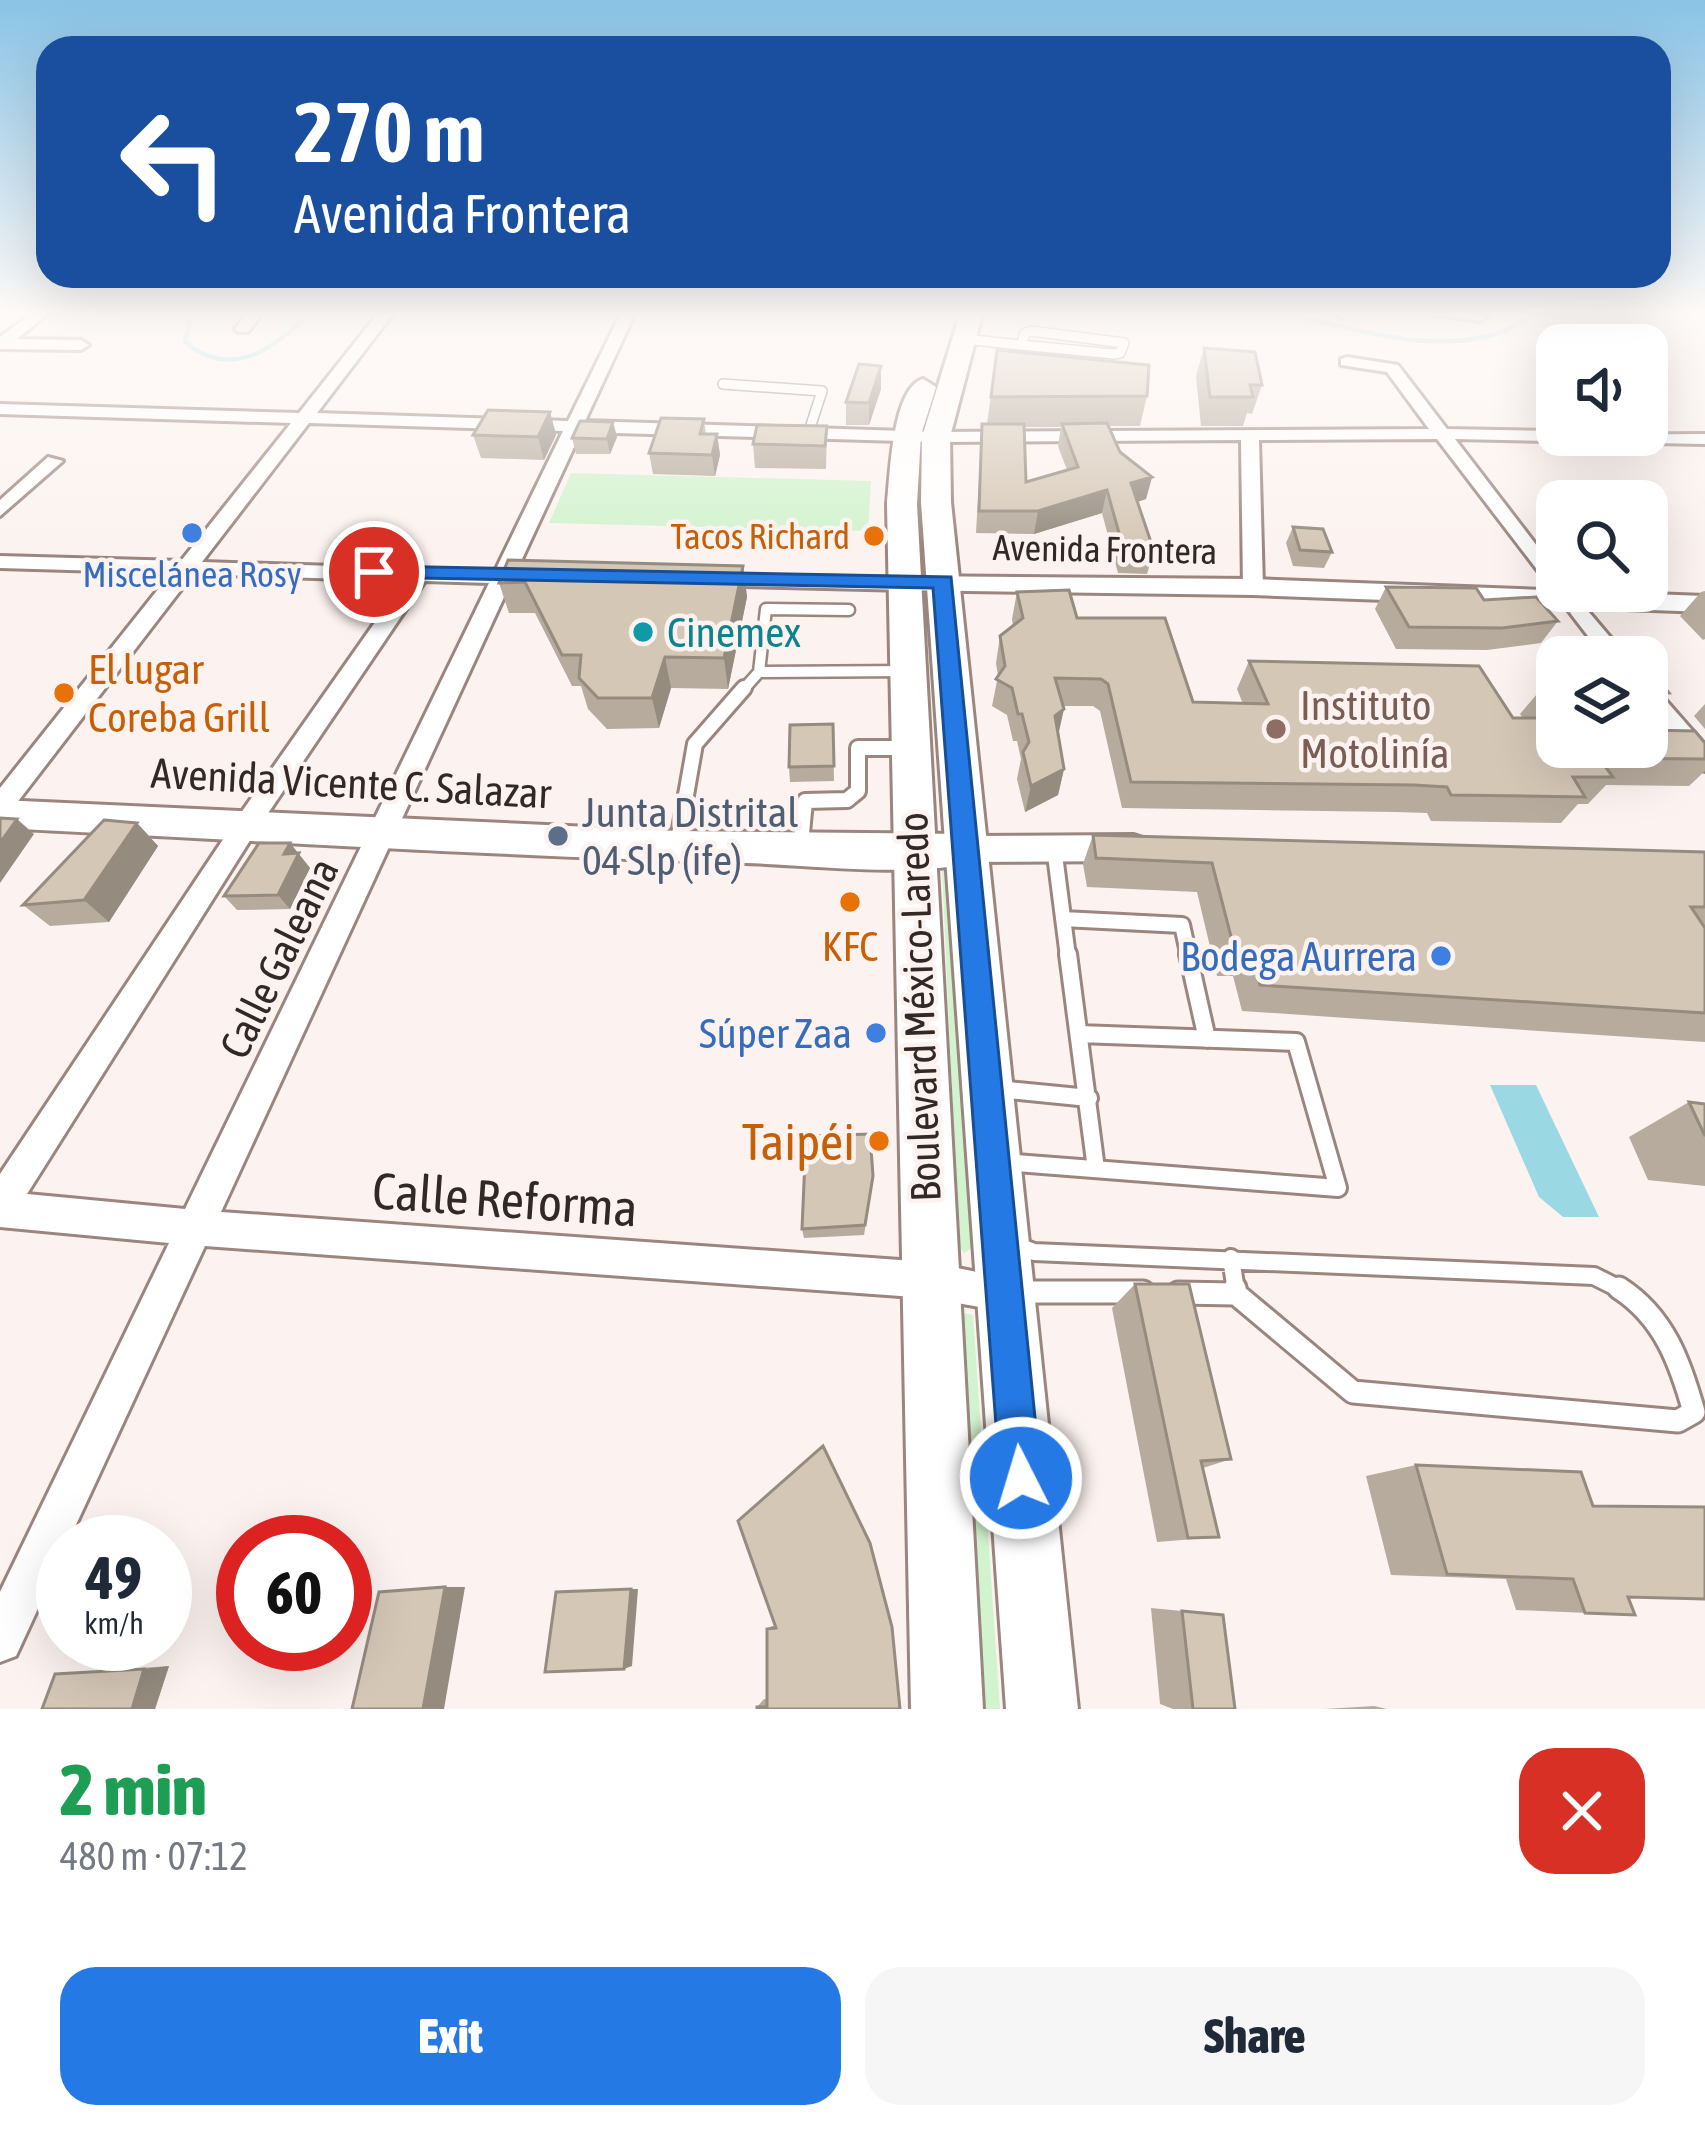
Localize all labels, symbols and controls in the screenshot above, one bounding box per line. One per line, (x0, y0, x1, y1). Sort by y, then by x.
icon: left (96, 84, 252, 240)
text: 270 m (294, 84, 484, 180)
text: Avenida Frontera (294, 183, 631, 244)
map controls (1536, 324, 1668, 768)
button: sound (1536, 324, 1668, 456)
button: search (1536, 480, 1668, 612)
place label: Tacos Richard (671, 515, 850, 557)
marker: Miscelánea Rosy (179, 520, 205, 546)
pin (323, 521, 425, 623)
marker: Tacos Richard (861, 523, 887, 549)
street label: Avenida Frontera (992, 526, 1218, 572)
icon: arrive (341, 539, 407, 605)
place label: Miscelánea Rosy (83, 553, 302, 595)
place label: Cinemex (667, 608, 801, 656)
marker: Cinemex (630, 619, 656, 645)
button: layers (1536, 636, 1668, 768)
place label: El lugar Coreba Grill (88, 645, 270, 741)
marker: El lugar Coreba Grill (51, 680, 77, 706)
place label: Instituto Motolinía (1300, 681, 1450, 777)
marker: Instituto Motolinía (1263, 716, 1289, 742)
street label: Avenida Vicente C. Salazar (150, 749, 553, 817)
place label: Junta Distrital 04 Slp (ife) (582, 788, 798, 884)
street label: Boulevard México-Laredo (888, 811, 950, 1203)
marker: Junta Distrital 04 Slp (ife) (545, 823, 571, 849)
street label: Calle Galeana (210, 850, 348, 1066)
marker: KFC (837, 889, 863, 915)
place label: KFC (822, 922, 878, 970)
place label: Bodega Aurrera (1180, 932, 1417, 980)
marker: Bodega Aurrera (1428, 943, 1454, 969)
place label: Súper Zaa (699, 1009, 852, 1057)
marker: Súper Zaa (863, 1020, 889, 1046)
place label: Taipéi (742, 1112, 855, 1171)
marker: Taipéi (866, 1128, 892, 1154)
street label: Calle Reforma (371, 1160, 639, 1238)
position arrow (958, 1415, 1084, 1541)
speed limit sign: 60 (216, 1515, 372, 1671)
text: 49 (86, 1543, 142, 1612)
text: km/h (84, 1606, 144, 1640)
text: 2 min (60, 1748, 207, 1830)
button: close (1519, 1748, 1645, 1874)
text: 480 m · 07:12 (60, 1834, 248, 1878)
button: Exit (60, 1967, 841, 2105)
button: Share (865, 1967, 1645, 2105)

